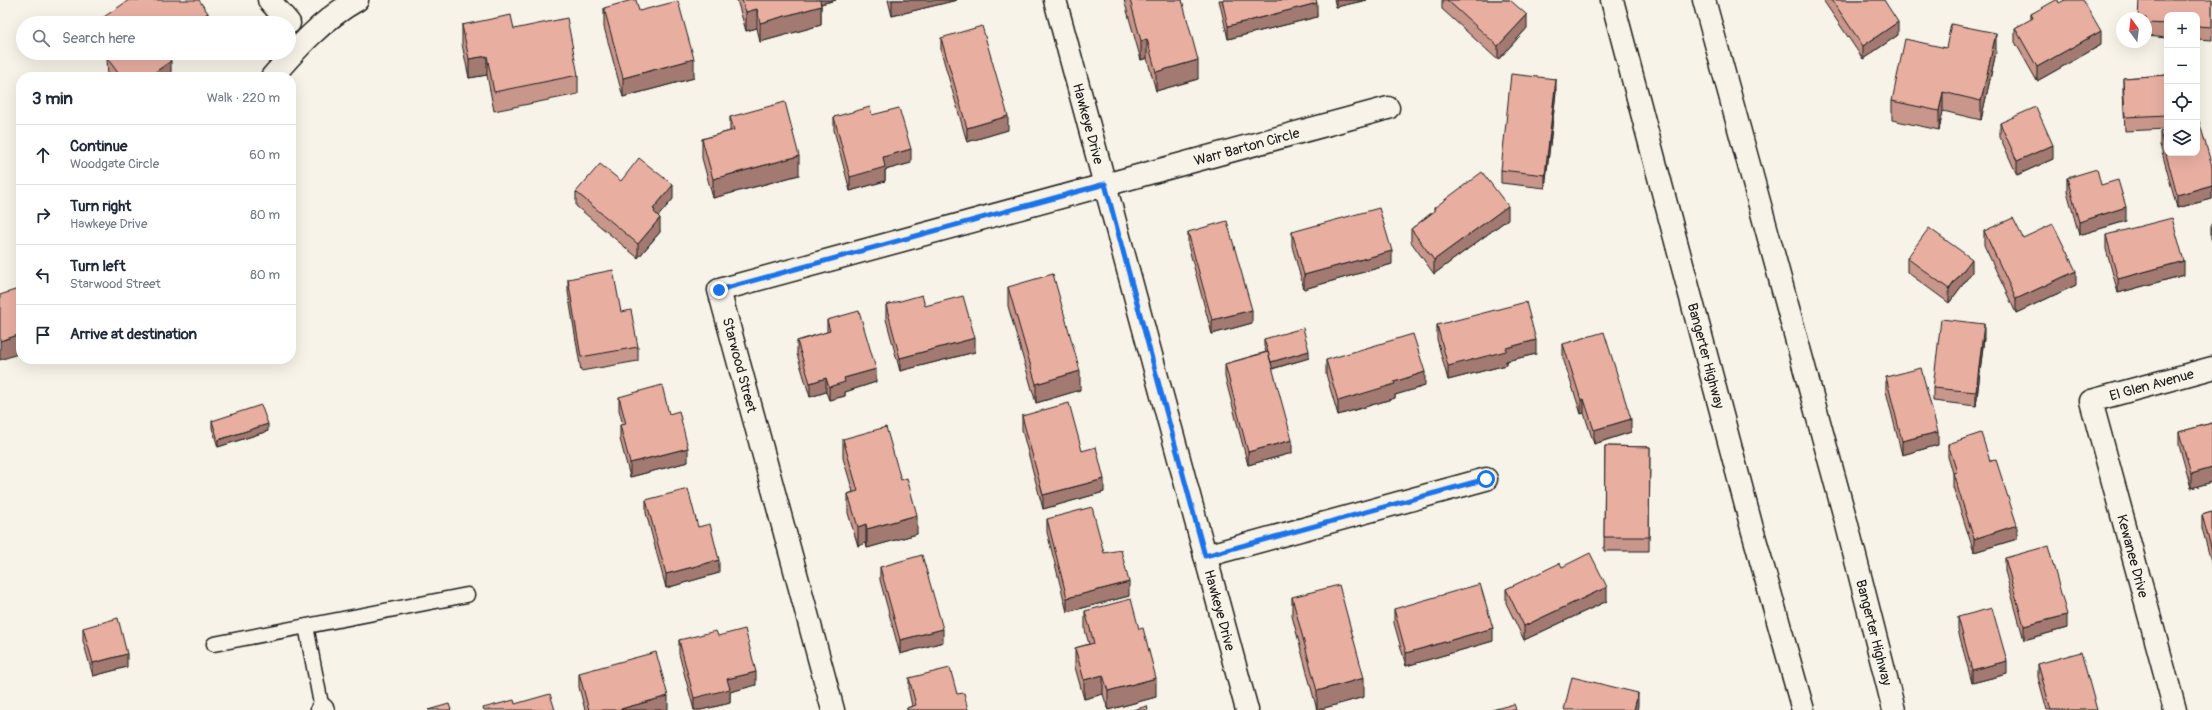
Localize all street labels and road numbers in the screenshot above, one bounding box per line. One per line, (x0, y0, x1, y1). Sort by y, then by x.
street label: Hawkeye Drive (1069, 81, 1107, 166)
street label: Warr Barton Circle (1192, 124, 1301, 169)
street label: Bangerter Highway (1684, 301, 1728, 411)
street label: Starwood Street (719, 316, 760, 415)
street label: El Glen Avenue (2108, 365, 2196, 405)
street label: Kewanee Drive (2113, 513, 2152, 600)
street label: Hawkeye Drive (1200, 568, 1239, 653)
street label: Bangerter Highway (1852, 578, 1895, 687)

